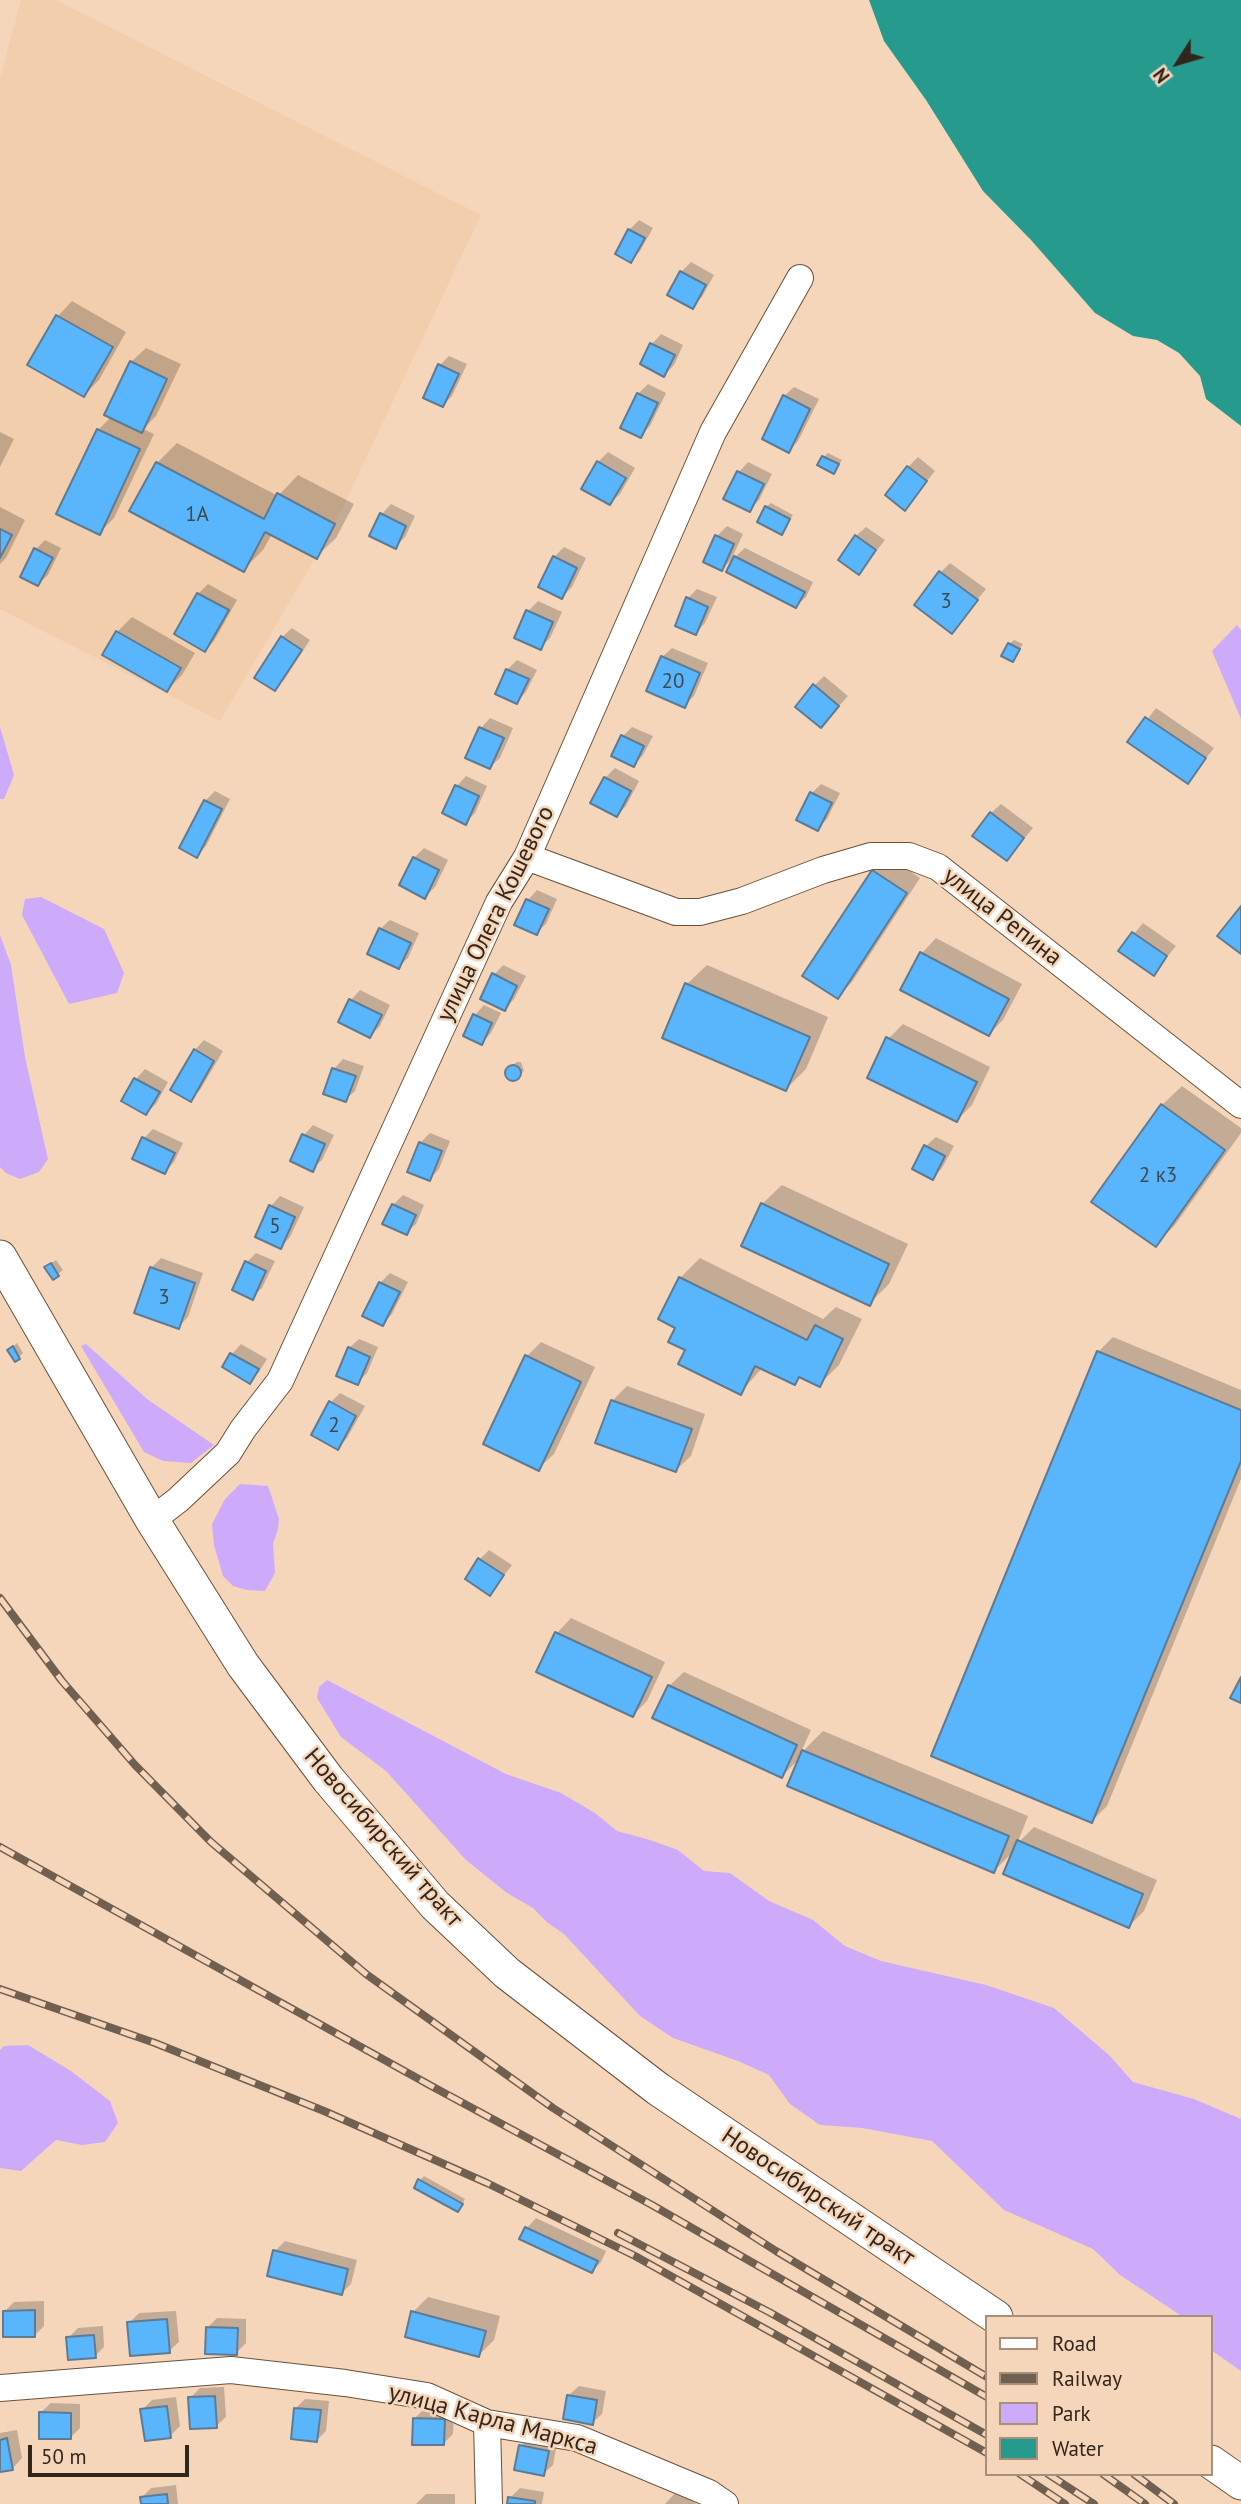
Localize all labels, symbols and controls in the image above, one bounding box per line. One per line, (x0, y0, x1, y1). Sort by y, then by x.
north arrow (1143, 28, 1213, 98)
text: N (1148, 63, 1175, 88)
house number: 1А (185, 502, 209, 528)
house number: 3 (940, 589, 952, 615)
house number: 20 (662, 669, 684, 695)
street label: улица Олега Кошевого (431, 801, 561, 1027)
street label: улица Репина (937, 862, 1067, 972)
house number: 2 к3 (1139, 1163, 1177, 1189)
house number: 5 (269, 1214, 281, 1240)
house number: 3 (158, 1285, 170, 1311)
house number: 2 (328, 1413, 340, 1439)
street label: Новосибирский тракт (298, 1743, 468, 1933)
street label: Новосибирский тракт (716, 2122, 920, 2272)
legend (986, 2315, 1213, 2476)
text: Road (1052, 2330, 1096, 2357)
text: Railway (1052, 2365, 1122, 2392)
street label: улица Карла Маркса (385, 2378, 601, 2462)
text: Park (1052, 2400, 1091, 2427)
scale bar (32, 2430, 192, 2474)
text: Water (1052, 2435, 1104, 2462)
text: 50 m (41, 2443, 87, 2470)

